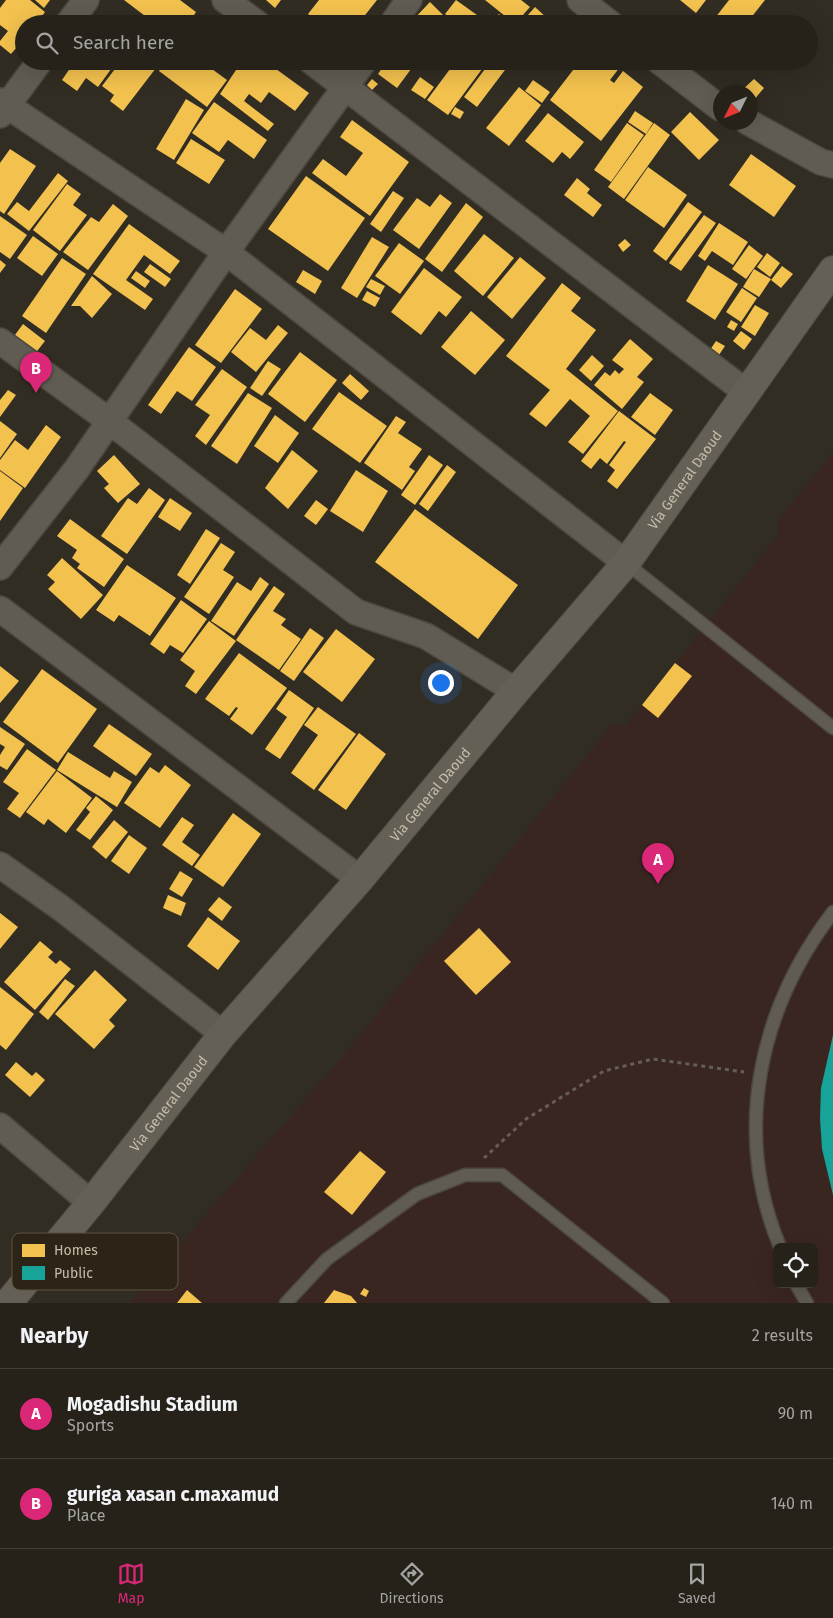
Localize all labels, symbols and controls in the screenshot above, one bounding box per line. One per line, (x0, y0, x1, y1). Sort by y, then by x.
search box (15, 15, 818, 70)
icon: search (33, 29, 61, 57)
text: Search here (73, 31, 174, 54)
north arrow (713, 85, 758, 130)
pin: B (20, 352, 52, 393)
street label: Via General Daoud (644, 427, 725, 533)
your location (428, 670, 454, 696)
street label: Via General Daoud (386, 744, 474, 845)
pin: A (642, 843, 674, 884)
street label: Via General Daoud (126, 1052, 211, 1155)
legend (12, 1233, 178, 1290)
text: Homes (54, 1242, 98, 1259)
map controls (773, 1243, 818, 1288)
button: locate (773, 1243, 818, 1288)
text: Public (54, 1265, 93, 1282)
text: Nearby (20, 1323, 88, 1349)
text: 2 results (752, 1326, 813, 1345)
text: Mogadishu Stadium (67, 1393, 238, 1416)
text: A (31, 1404, 41, 1423)
text: 90 m (778, 1404, 813, 1423)
text: Sports (67, 1416, 114, 1435)
text: guriga xasan c.maxamud (67, 1483, 279, 1506)
text: B (31, 1494, 41, 1513)
text: 140 m (771, 1494, 813, 1513)
text: Place (67, 1506, 106, 1525)
tab: Map (117, 1560, 145, 1607)
tab: Directions (379, 1560, 444, 1607)
tab: Saved (678, 1560, 716, 1607)

